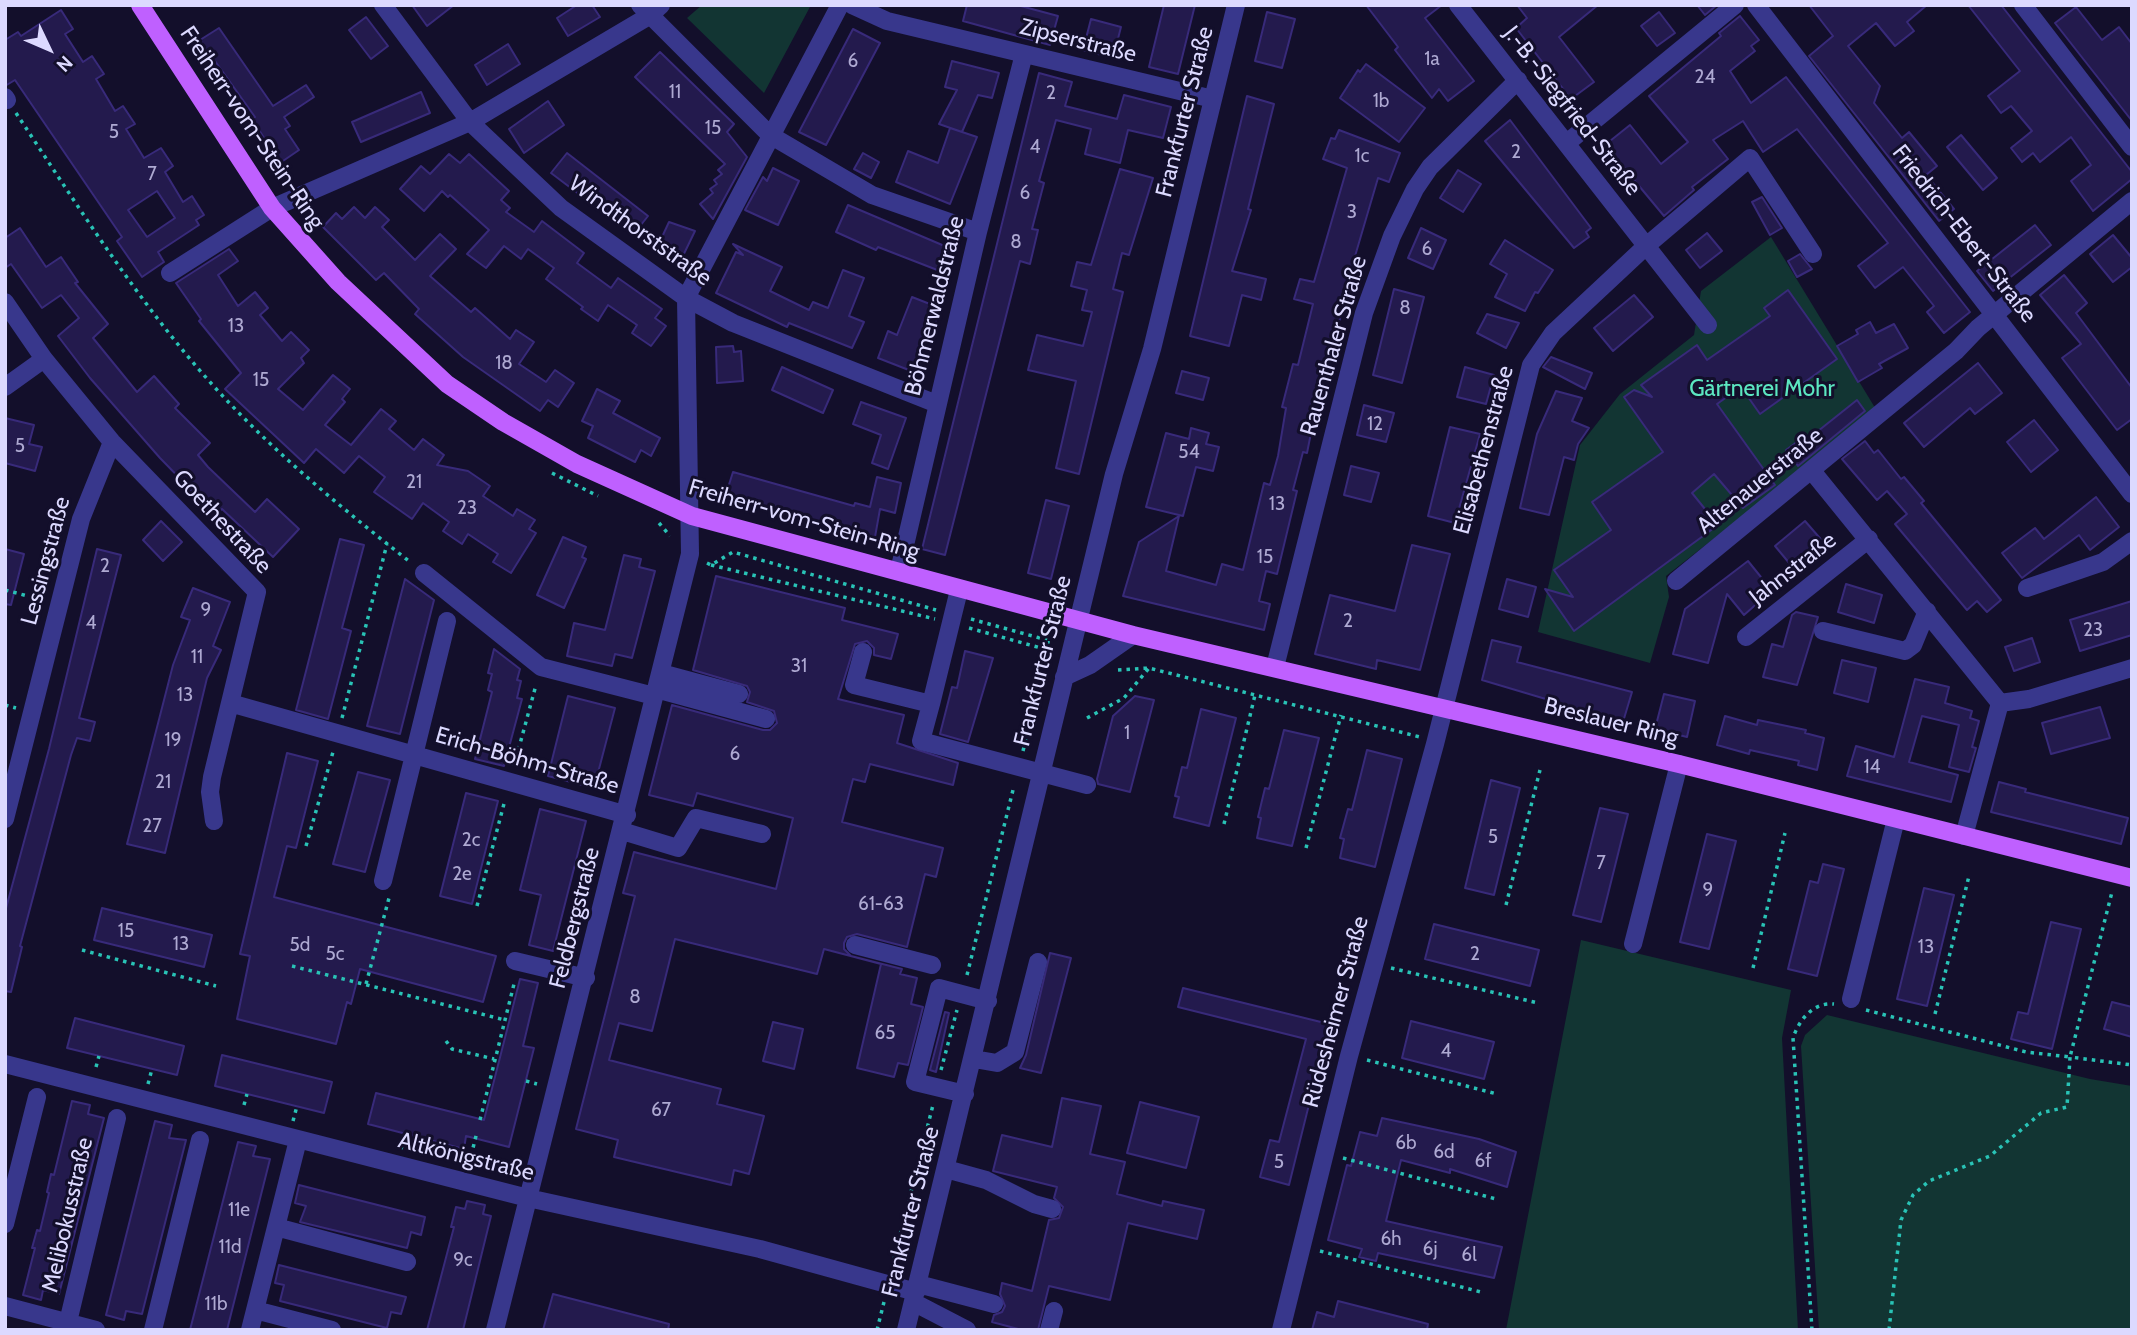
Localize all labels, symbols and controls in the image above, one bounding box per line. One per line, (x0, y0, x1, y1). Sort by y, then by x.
street label: Zipserstraße (1017, 13, 1139, 69)
north arrow (14, 14, 84, 84)
street label: Freiherr-vom-Stein-Ring (174, 21, 330, 235)
street label: J.-B.-Siegfried-Straße (1497, 21, 1647, 201)
street label: Frankfurter Straße (1150, 24, 1220, 200)
house number: 1a (1424, 48, 1440, 70)
house number: 6 (848, 50, 858, 72)
text: N (52, 51, 77, 77)
house number: 24 (1695, 66, 1715, 88)
house number: 11 (669, 81, 681, 103)
house number: 2 (1046, 82, 1056, 104)
house number: 1b (1373, 90, 1389, 112)
house number: 15 (705, 117, 721, 139)
house number: 5 (109, 121, 119, 143)
house number: 4 (1030, 136, 1040, 158)
street label: Friedrich-Ebert-Straße (1886, 140, 2042, 328)
house number: 2 (1511, 141, 1521, 163)
house number: 1c (1355, 145, 1369, 167)
house number: 7 (147, 163, 157, 185)
street label: Windthorststraße (563, 170, 717, 292)
house number: 6 (1020, 182, 1030, 204)
house number: 3 (1347, 201, 1357, 223)
street label: Böhmerwaldstraße (899, 213, 971, 399)
house number: 8 (1010, 231, 1022, 253)
house number: 6 (1422, 238, 1432, 260)
street label: Rauenthaler Straße (1295, 253, 1373, 439)
house number: 8 (1399, 297, 1411, 319)
house number: 13 (228, 315, 244, 337)
house number: 18 (495, 352, 513, 374)
street label: Elisabethenstraße (1448, 363, 1520, 537)
house number: 15 (253, 369, 269, 391)
park label: Gärtnerei Mohr (1689, 375, 1835, 403)
house number: 12 (1367, 413, 1383, 435)
street label: Altenauerstraße (1691, 422, 1829, 540)
house number: 5 (15, 435, 25, 457)
house number: 54 (1178, 441, 1200, 463)
street label: Goethestraße (167, 464, 277, 580)
house number: 21 (406, 471, 422, 493)
street label: Freiherr-vom-Stein-Ring (685, 474, 923, 566)
house number: 13 (1269, 493, 1285, 515)
street label: Lessingstraße (16, 494, 76, 628)
house number: 23 (457, 497, 477, 519)
street label: Jahnstraße (1744, 527, 1842, 611)
house number: 15 (1257, 546, 1273, 568)
house number: 2 (100, 555, 110, 577)
street label: Frankfurter Straße (1008, 573, 1078, 749)
house number: 9 (201, 599, 211, 621)
house number: 2 (1343, 610, 1353, 632)
house number: 4 (86, 612, 96, 634)
house number: 23 (2083, 619, 2103, 641)
house number: 11 (191, 646, 203, 668)
house number: 31 (791, 655, 807, 677)
house number: 13 (177, 684, 193, 706)
street label: Breslauer Ring (1541, 692, 1681, 752)
street label: Erich-Böhm-Straße (432, 722, 622, 800)
house number: 1 (1124, 722, 1130, 744)
house number: 19 (165, 729, 181, 751)
house number: 6 (730, 743, 740, 765)
house number: 14 (1863, 756, 1881, 778)
house number: 21 (155, 771, 171, 793)
house number: 27 (142, 815, 162, 837)
house number: 5 (1488, 826, 1498, 848)
house number: 2c (462, 829, 480, 851)
street label: Feldbergstraße (544, 845, 606, 991)
house number: 7 (1596, 852, 1606, 874)
house number: 2e (452, 863, 472, 885)
house number: 9 (1703, 879, 1713, 901)
house number: 61-63 (858, 893, 904, 915)
street label: Rüdesheimer Straße (1297, 913, 1375, 1111)
house number: 15 (118, 920, 134, 942)
house number: 13 (173, 933, 189, 955)
house number: 5d (290, 934, 310, 956)
house number: 13 (1918, 936, 1934, 958)
house number: 5c (326, 943, 344, 965)
house number: 2 (1470, 943, 1480, 965)
house number: 8 (629, 986, 641, 1008)
house number: 65 (874, 1022, 896, 1044)
house number: 4 (1441, 1040, 1451, 1062)
house number: 67 (651, 1099, 671, 1121)
street label: Frankfurter Straße (876, 1124, 946, 1300)
street label: Altkönigstraße (395, 1127, 537, 1187)
house number: 6b (1395, 1132, 1417, 1154)
street label: Melibokusstraße (37, 1135, 99, 1295)
house number: 6d (1433, 1141, 1455, 1163)
house number: 6f (1474, 1150, 1492, 1172)
house number: 5 (1274, 1151, 1284, 1173)
house number: 11e (228, 1199, 250, 1221)
house number: 6h (1380, 1228, 1402, 1250)
house number: 11d (219, 1236, 241, 1258)
house number: 6j (1423, 1238, 1437, 1260)
house number: 6l (1461, 1244, 1477, 1266)
house number: 9c (453, 1249, 473, 1271)
house number: 11b (205, 1293, 227, 1315)

